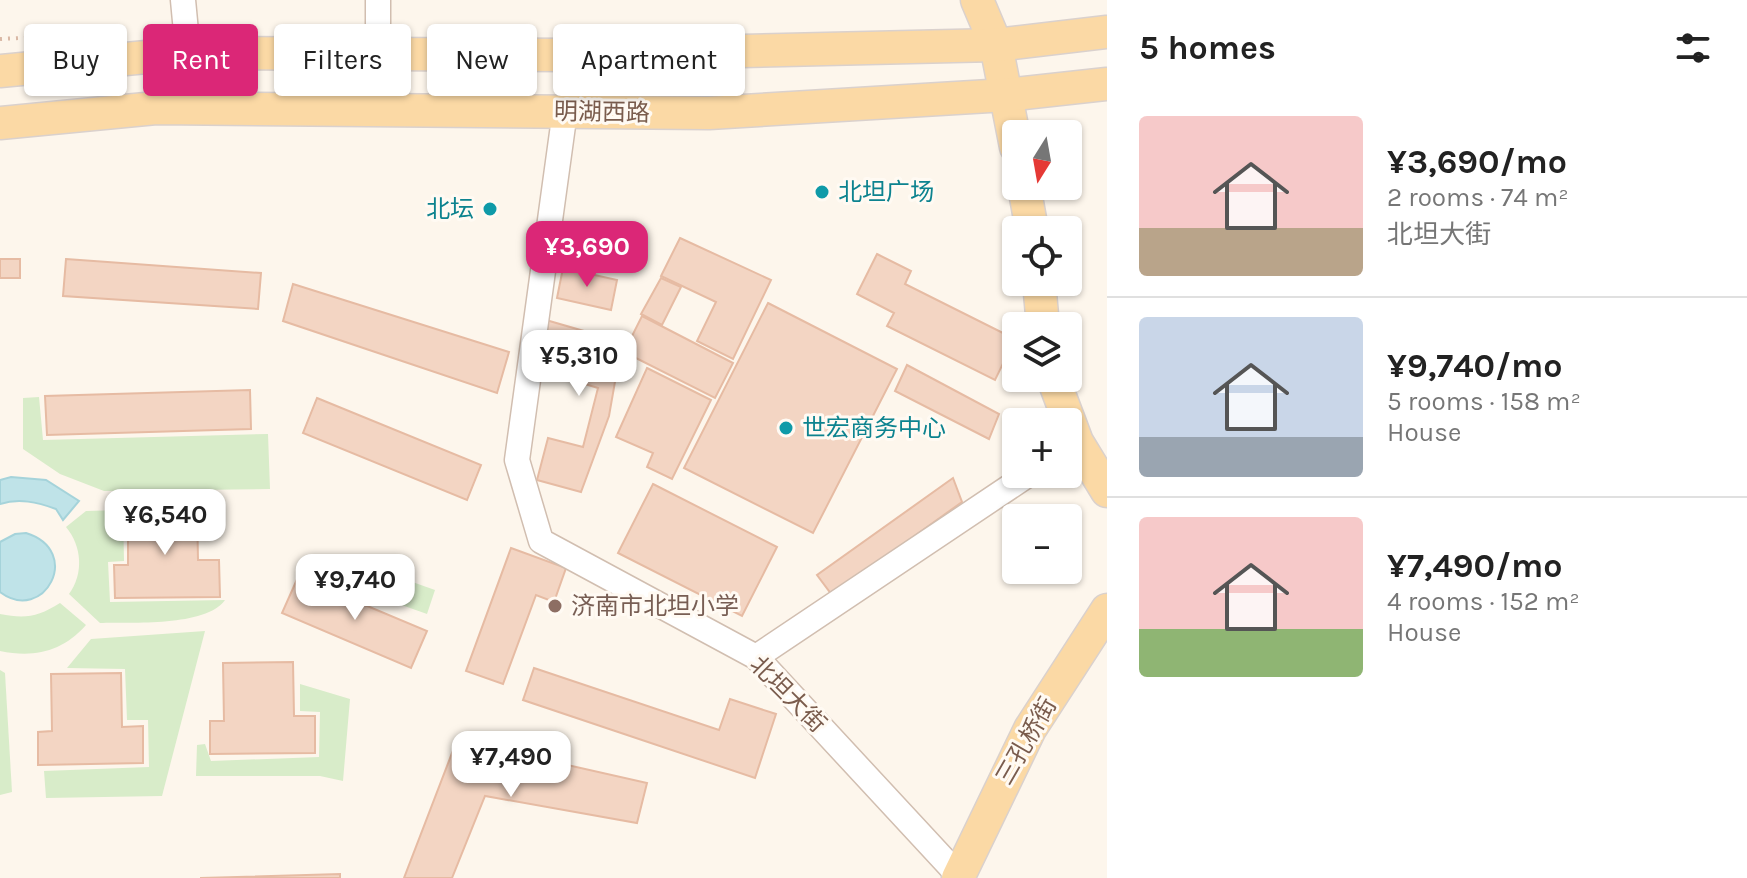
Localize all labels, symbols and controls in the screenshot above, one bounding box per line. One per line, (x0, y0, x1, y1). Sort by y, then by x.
chip: Buy (24, 24, 127, 96)
chip: Rent (143, 24, 258, 96)
chip: Filters (274, 24, 411, 96)
chip: New (427, 24, 537, 96)
chip: Apartment (553, 24, 745, 96)
icon: filters (1671, 26, 1715, 70)
text: 5 homes (1139, 28, 1276, 68)
street label: 明湖西路 (554, 97, 650, 127)
north arrow (1002, 120, 1082, 200)
map controls (1002, 120, 1082, 584)
text: ¥3,690/mo (1387, 142, 1567, 182)
icon: home (1203, 148, 1299, 244)
place label: 北坦广场 (838, 178, 934, 206)
text: 2 rooms · 74 m² (1387, 182, 1569, 213)
marker: 北坦广场 (813, 183, 831, 201)
place label: 北坛 (426, 195, 474, 223)
marker: 北坛 (481, 200, 499, 218)
button: locate (1002, 216, 1082, 296)
text: 北坦大街 (1387, 219, 1491, 250)
pin: ¥3,690 (522, 221, 652, 289)
text: ¥3,690 (544, 231, 630, 262)
button: layers (1002, 312, 1082, 392)
pin: ¥5,310 (514, 330, 644, 398)
text: ¥5,310 (540, 340, 618, 371)
text: ¥9,740/mo (1387, 346, 1562, 386)
icon: home (1203, 349, 1299, 445)
text: 5 rooms · 158 m² (1387, 386, 1581, 417)
button: + (1002, 408, 1082, 488)
place label: 世宏商务中心 (802, 414, 946, 442)
text: House (1387, 417, 1461, 448)
marker: 世宏商务中心 (777, 419, 795, 437)
pin: ¥6,540 (100, 489, 230, 557)
text: ¥6,540 (123, 499, 207, 530)
button: − (1002, 504, 1082, 584)
text: ¥7,490/mo (1387, 546, 1562, 586)
icon: home (1203, 549, 1299, 645)
pin: ¥9,740 (290, 554, 420, 622)
text: ¥9,740 (314, 564, 396, 595)
text: 4 rooms · 152 m² (1387, 586, 1580, 617)
place label: 济南市北坦小学 (571, 592, 739, 620)
marker: 济南市北坦小学 (546, 597, 564, 615)
text: House (1387, 617, 1461, 648)
street label: 北坦大街 (744, 650, 832, 738)
street label: 三孔桥街 (990, 692, 1062, 790)
pin: ¥7,490 (446, 731, 576, 799)
text: ¥7,490 (470, 741, 552, 772)

